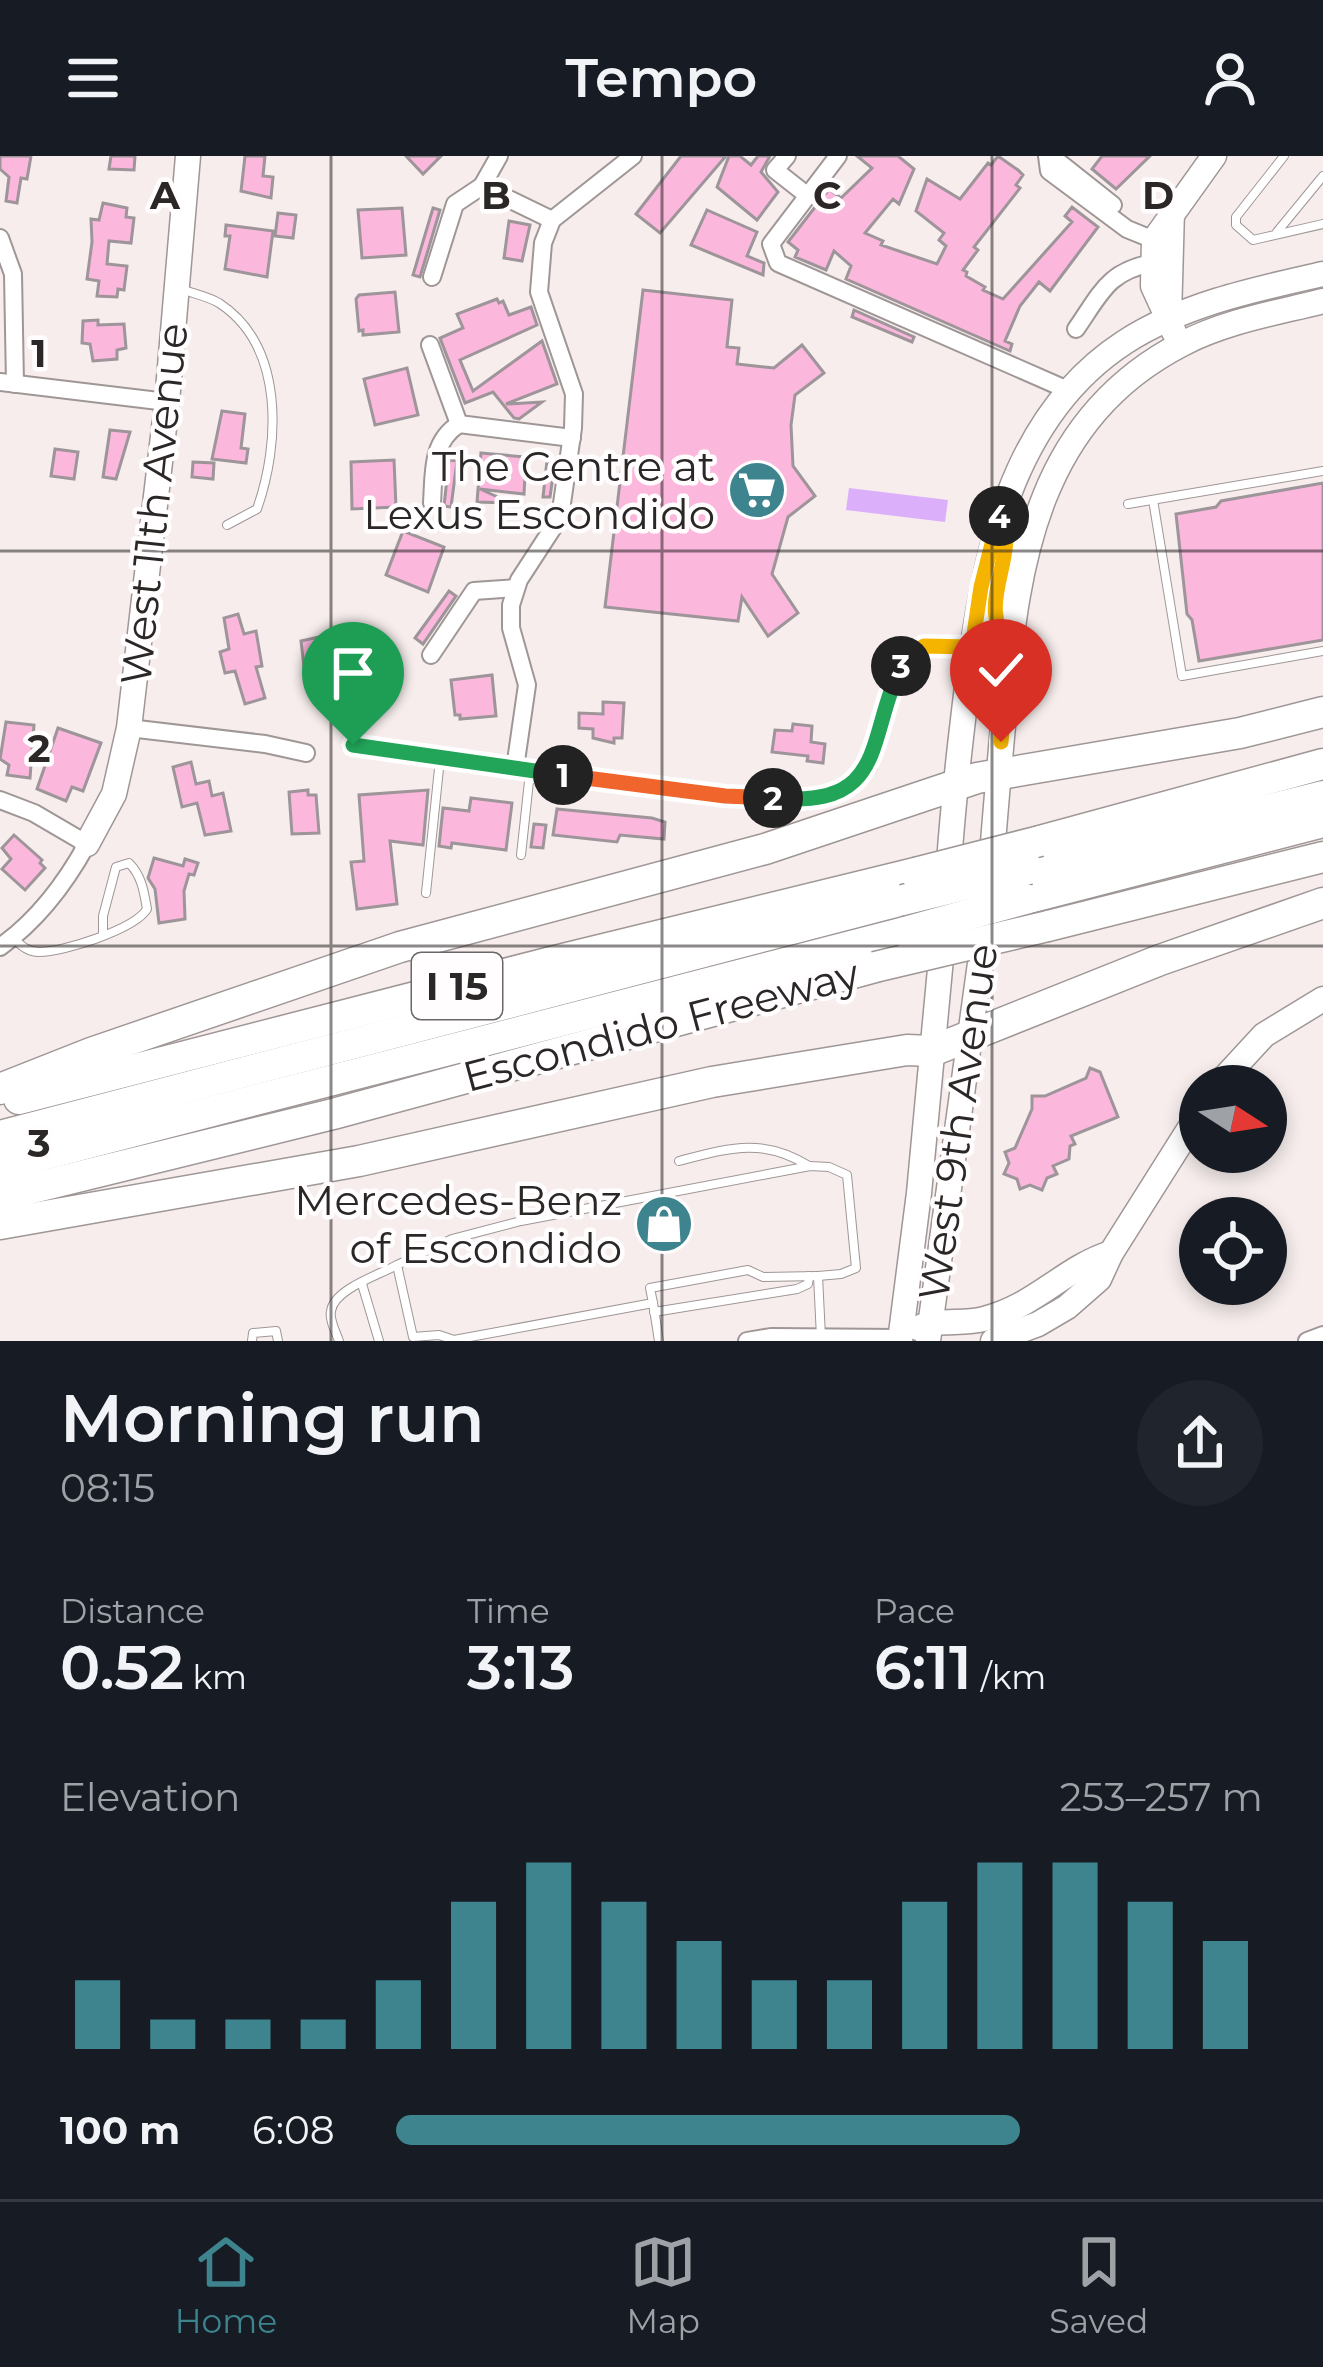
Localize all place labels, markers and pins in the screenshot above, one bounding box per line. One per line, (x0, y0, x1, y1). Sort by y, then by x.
place label: The Centre at Lexus Escondido (363, 440, 715, 540)
supermarket icon: The Centre at Lexus Escondido (726, 459, 788, 521)
pin: 4 (969, 486, 1029, 546)
pin (950, 619, 1052, 742)
pin (302, 622, 404, 745)
pin: 3 (871, 636, 931, 696)
pin: 1 (533, 745, 593, 805)
pin: 2 (743, 768, 803, 828)
place label: Mercedes-Benz of Escondido (294, 1174, 622, 1274)
shop icon: Mercedes-Benz of Escondido (633, 1193, 695, 1255)

